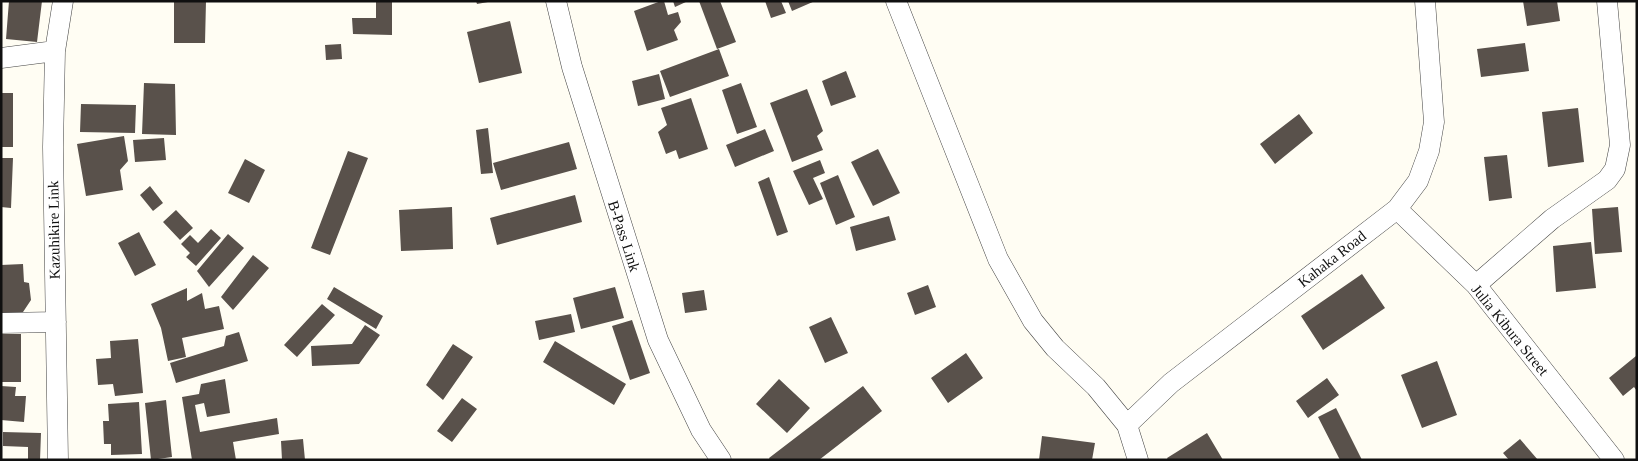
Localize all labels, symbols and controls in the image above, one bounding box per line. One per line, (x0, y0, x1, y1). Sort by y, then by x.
street label: Kazuhikire Link (45, 180, 63, 279)
street label: B-Pass Link (605, 198, 643, 274)
street label: Kahaka Road (1295, 227, 1369, 290)
street label: Julia Kibura Street (1468, 281, 1552, 379)

